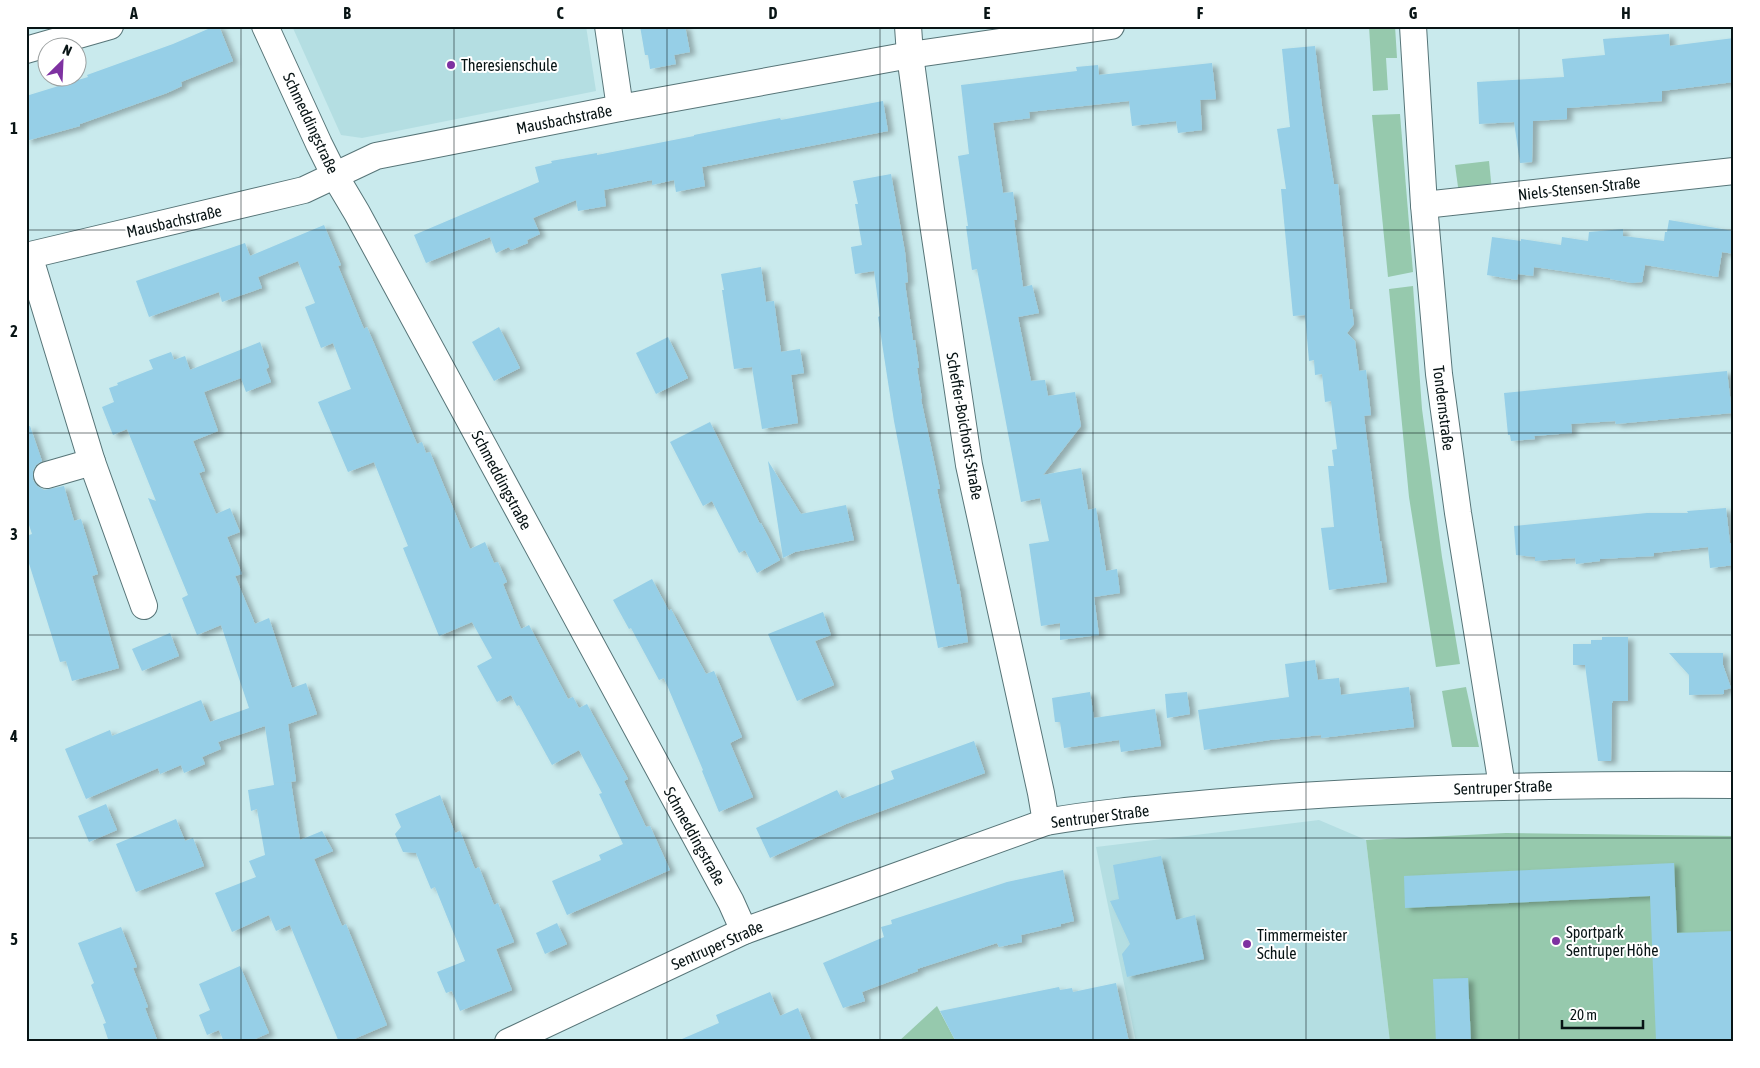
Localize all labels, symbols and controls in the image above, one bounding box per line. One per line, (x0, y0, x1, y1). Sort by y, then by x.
text: A (129, 4, 138, 22)
text: B (343, 4, 351, 22)
text: C (556, 4, 564, 22)
text: D (769, 4, 778, 22)
text: E (984, 4, 991, 22)
text: F (1197, 4, 1204, 22)
text: G (1409, 4, 1418, 22)
text: H (1621, 4, 1631, 22)
north arrow (38, 38, 88, 88)
text: N (60, 41, 74, 59)
place label: Theresienschule (461, 56, 557, 74)
marker: Theresienschule (445, 59, 457, 71)
street label: Schmeddingstraße (279, 70, 342, 177)
street label: Mausbachstraße (515, 101, 613, 137)
text: 1 (10, 119, 18, 137)
street label: Niels-Stensen-Straße (1517, 173, 1641, 203)
street label: Mausbachstraße (125, 201, 223, 241)
text: 2 (10, 322, 18, 340)
street label: Scheffer-Boichorst-Straße (943, 351, 987, 501)
street label: Tondernstraße (1430, 364, 1458, 452)
street label: Schmeddingstraße (467, 427, 536, 533)
text: 3 (10, 525, 18, 543)
text: 4 (9, 727, 18, 745)
street label: Sentruper Straße (1453, 776, 1553, 799)
street label: Schmeddingstraße (660, 784, 729, 889)
street label: Sentruper Straße (1050, 801, 1150, 832)
street label: Sentruper Straße (668, 917, 766, 974)
place label: Sportpark Sentruper Höhe (1566, 923, 1658, 960)
place label: Timmermeister Schule (1257, 926, 1347, 962)
text: 5 (10, 930, 18, 948)
marker: Sportpark Sentruper Höhe (1550, 935, 1562, 947)
marker: Timmermeister Schule (1241, 938, 1253, 950)
scale bar (1562, 998, 1644, 1030)
text: 20 m (1570, 1006, 1597, 1023)

